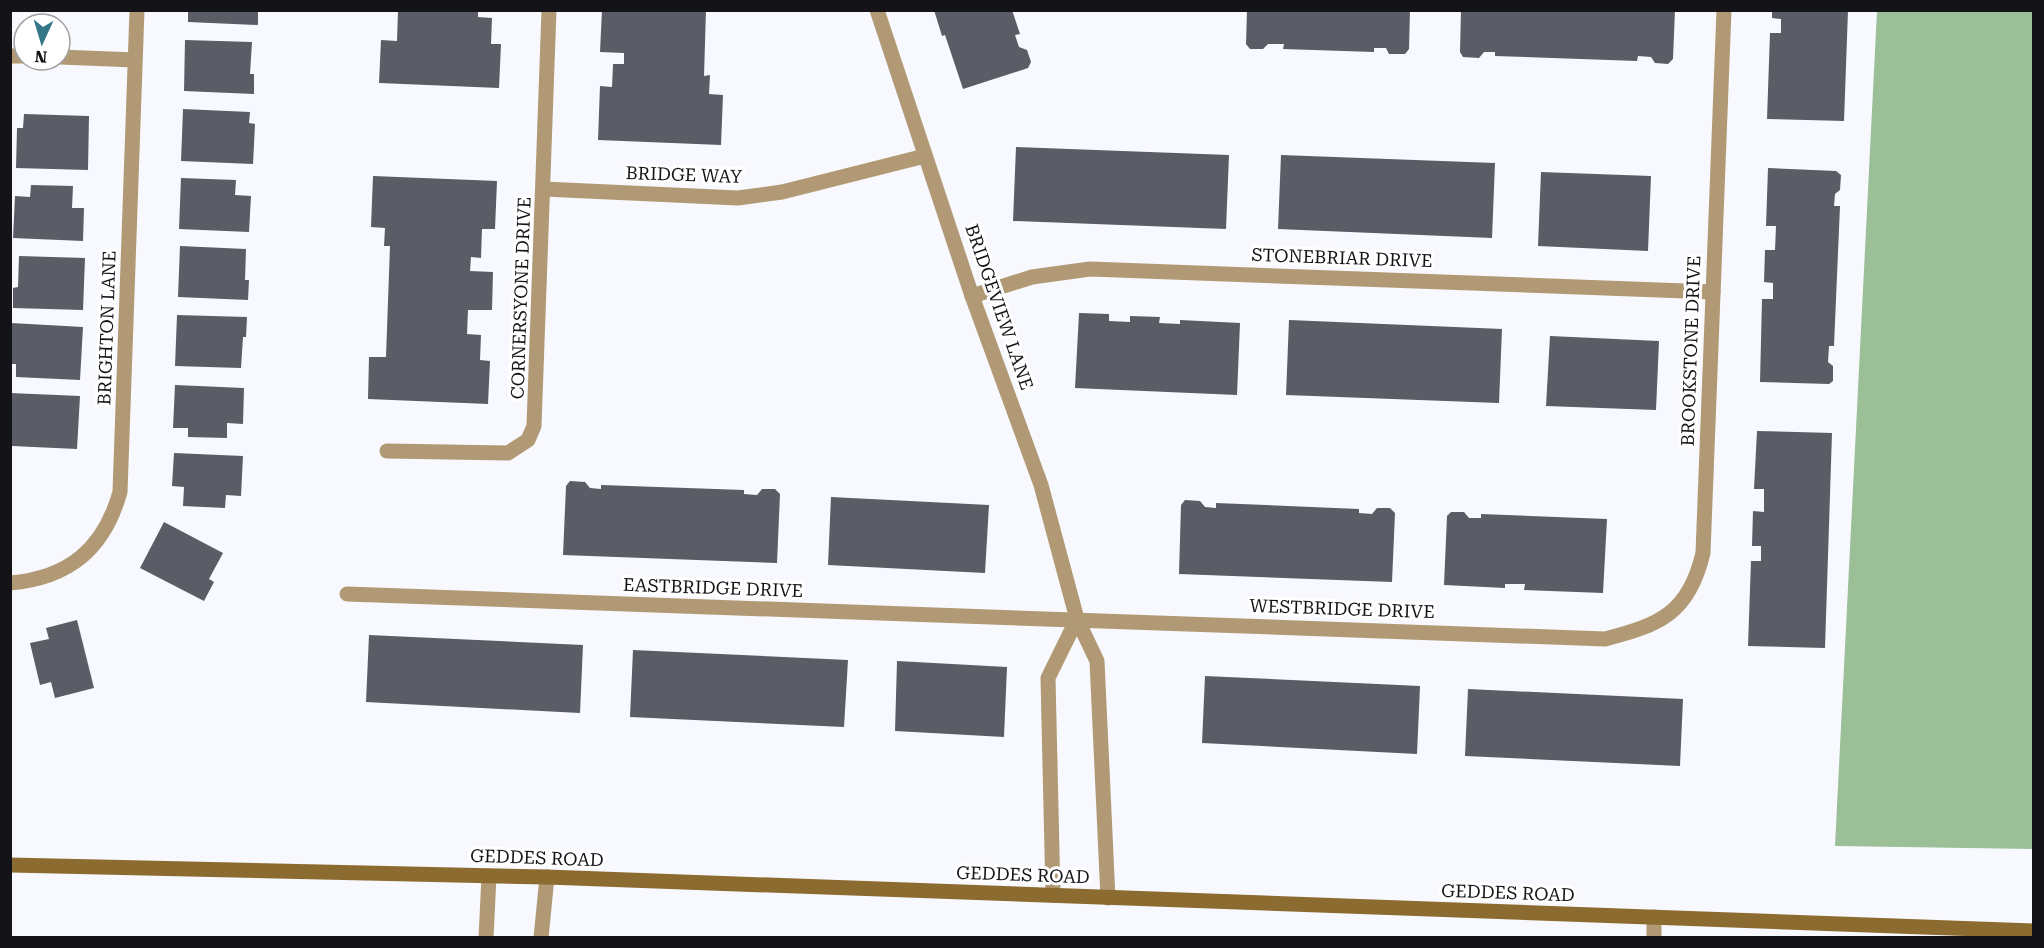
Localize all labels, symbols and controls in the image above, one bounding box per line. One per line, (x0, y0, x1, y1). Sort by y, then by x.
north arrow (12, 12, 72, 72)
text: N (34, 47, 48, 66)
street label: BRIDGE WAY (625, 162, 743, 187)
street label: CORNERSYONE DRIVE (506, 196, 535, 400)
street label: BRIDGEVIEW LANE (961, 221, 1038, 392)
street label: STONEBRIAR DRIVE (1251, 244, 1433, 271)
street label: BRIGHTON LANE (93, 250, 120, 406)
street label: BROOKSTONE DRIVE (1677, 255, 1704, 447)
street label: EASTBRIDGE DRIVE (623, 574, 803, 601)
street label: WESTBRIDGE DRIVE (1249, 595, 1435, 622)
street label: GEDDES ROAD (470, 845, 604, 870)
street label: GEDDES ROAD (956, 862, 1090, 887)
street label: GEDDES ROAD (1441, 880, 1575, 905)

